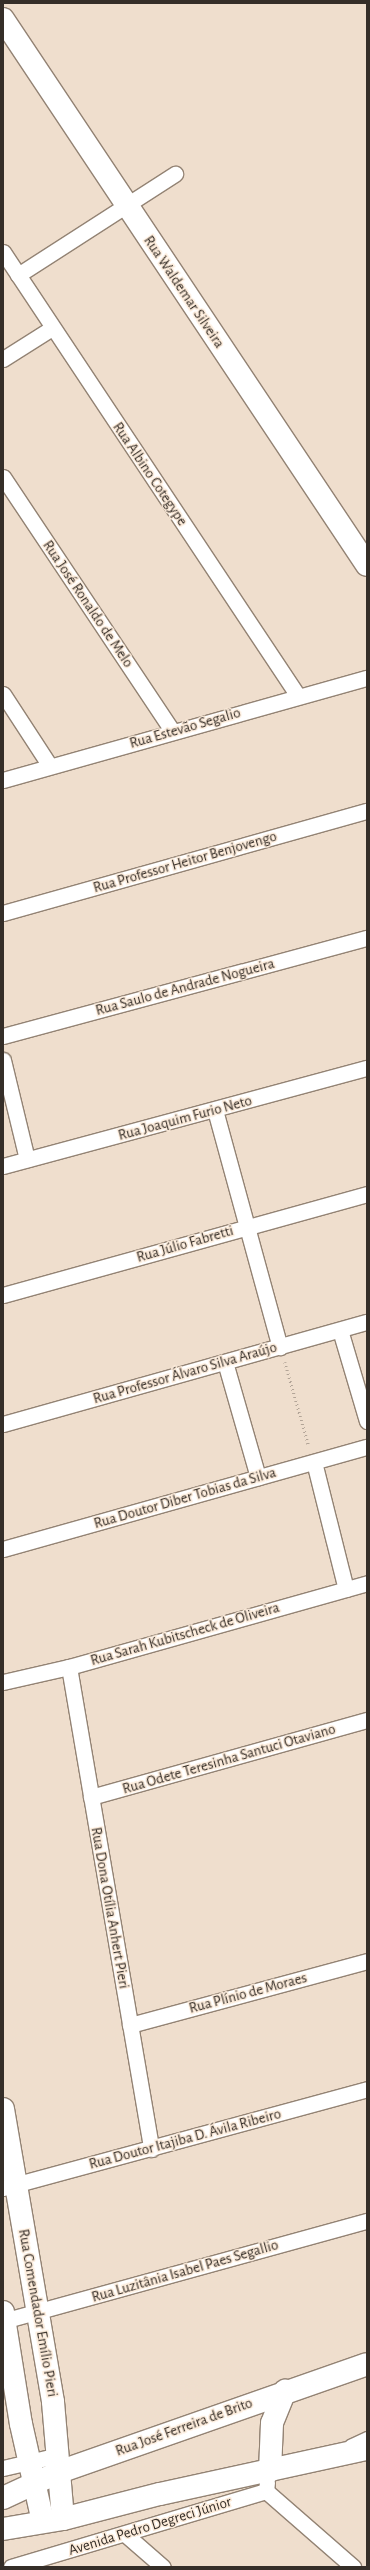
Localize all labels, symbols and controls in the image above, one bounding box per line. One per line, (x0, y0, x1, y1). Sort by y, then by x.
street label: Rua Waldemar Silveira (140, 232, 228, 352)
street label: Rua Albino Cotegype (109, 419, 191, 529)
street label: Rua José Ronaldo de Melo (39, 537, 137, 671)
street label: Rua Estevão Segalio (127, 704, 243, 752)
street label: Rua Professor Heitor Benjovengo (91, 827, 279, 897)
street label: Rua Saulo de Andrade Nogueira (94, 954, 276, 1020)
street label: Rua Joaquim Furio Neto (116, 1092, 254, 1144)
street label: Rua Júlio Fabretti (134, 1222, 236, 1266)
street label: Rua Professor Álvaro Silva Araújo (91, 1338, 279, 1408)
street label: Rua Doutor Diber Tobias da Silva (92, 1463, 278, 1533)
street label: Rua Sarah Kubitscheck de Oliveira (88, 1598, 282, 1670)
street label: Rua Odete Teresinha Santuci Otaviano (120, 1720, 338, 1798)
street label: Rua Dona Otília Anhert Pieri (87, 1826, 133, 1990)
street label: Rua Plínio de Moraes (187, 1969, 309, 2017)
street label: Rua Doutor Itajiba D. Ávila Ribeiro (87, 2105, 283, 2173)
street label: Rua Comendador Emílio Pieri (14, 2228, 62, 2398)
street label: Rua Luzitânia Isabel Paes Segallio (90, 2236, 280, 2306)
street label: Rua José Ferreira de Brito (113, 2394, 255, 2460)
street label: Avenida Pedro Degreci Júnior (66, 2493, 234, 2559)

